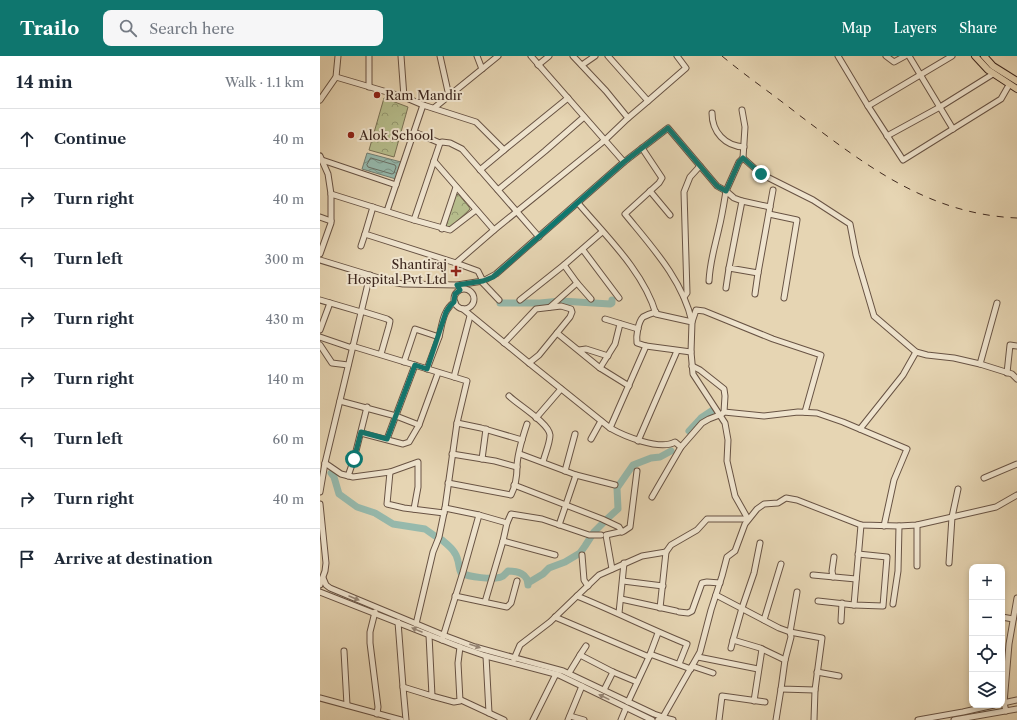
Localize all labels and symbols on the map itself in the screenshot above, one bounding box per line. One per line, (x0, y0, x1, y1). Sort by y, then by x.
place label: Ram Mandir (385, 87, 463, 103)
marker: Ram Mandir (372, 90, 382, 100)
place label: Alok School (358, 127, 434, 143)
marker: Alok School (346, 130, 356, 140)
route end (752, 165, 770, 183)
place label: Shantiraj Hospital Pvt Ltd (347, 256, 447, 287)
marker: Shantiraj Hospital Pvt Ltd (450, 265, 462, 277)
route start (345, 450, 363, 468)
one-way arrow (349, 595, 360, 601)
one-way arrow (410, 627, 422, 633)
one-way arrow (469, 644, 481, 650)
one-way arrow (599, 694, 610, 700)

